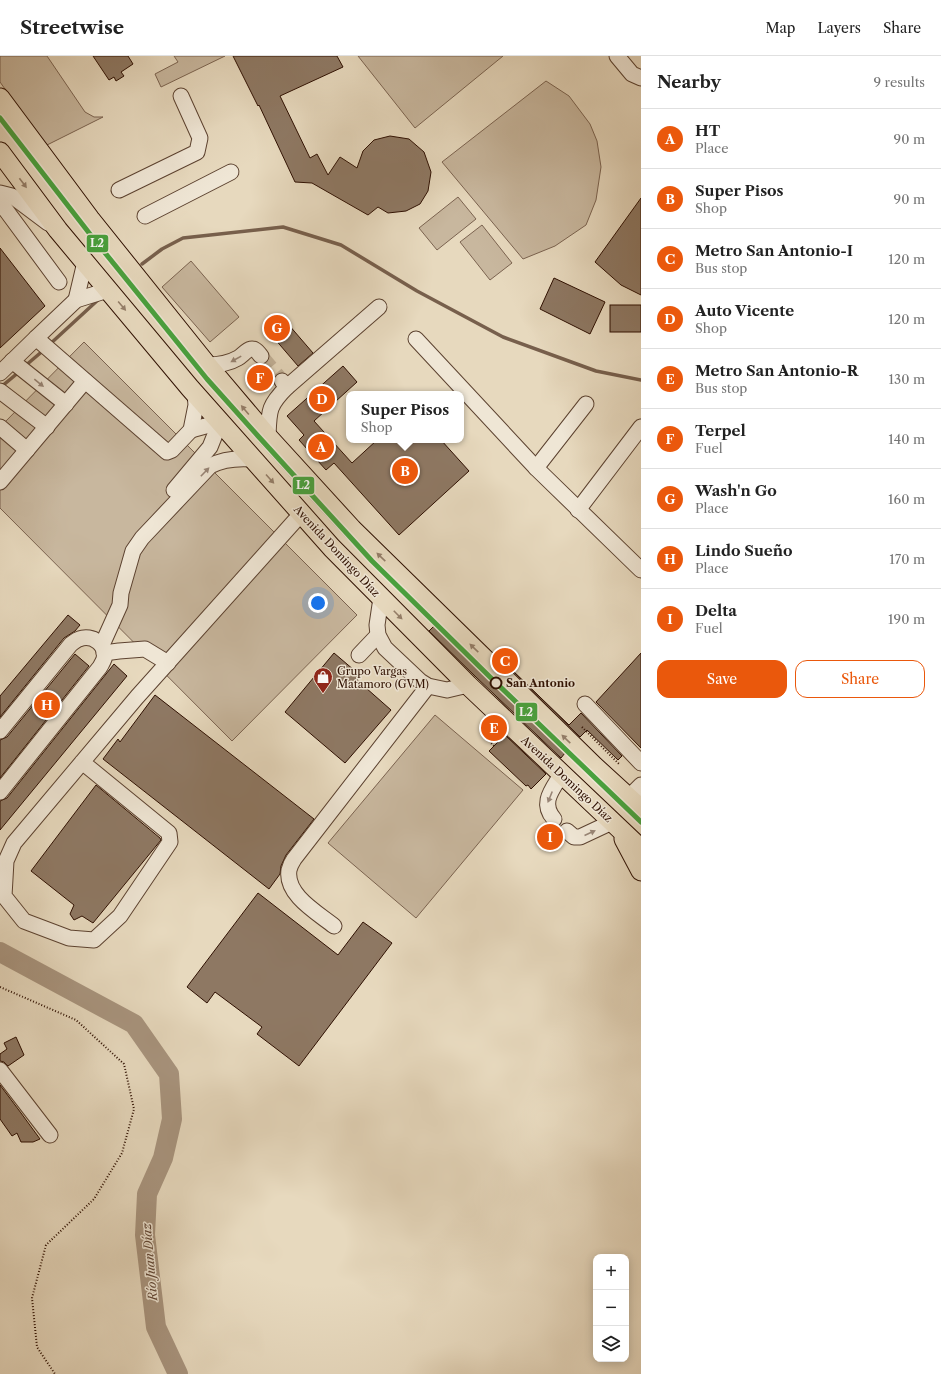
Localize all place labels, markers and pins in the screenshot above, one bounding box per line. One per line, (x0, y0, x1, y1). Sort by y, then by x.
pin: G (264, 313, 290, 343)
pin: F (247, 363, 273, 393)
pin: D (309, 384, 335, 414)
pin: A (308, 432, 334, 462)
pin: B (392, 456, 418, 486)
pin: C (492, 646, 518, 676)
place label: Grupo Vargas Matamoro (GVM) (337, 664, 429, 691)
shop icon: Grupo Vargas Matamoro (GVM) (312, 666, 334, 694)
marker: San Antonio (489, 676, 503, 690)
place label: San Antonio (506, 676, 575, 690)
pin: H (34, 690, 60, 720)
pin: E (481, 713, 507, 743)
pin: I (537, 822, 563, 852)

